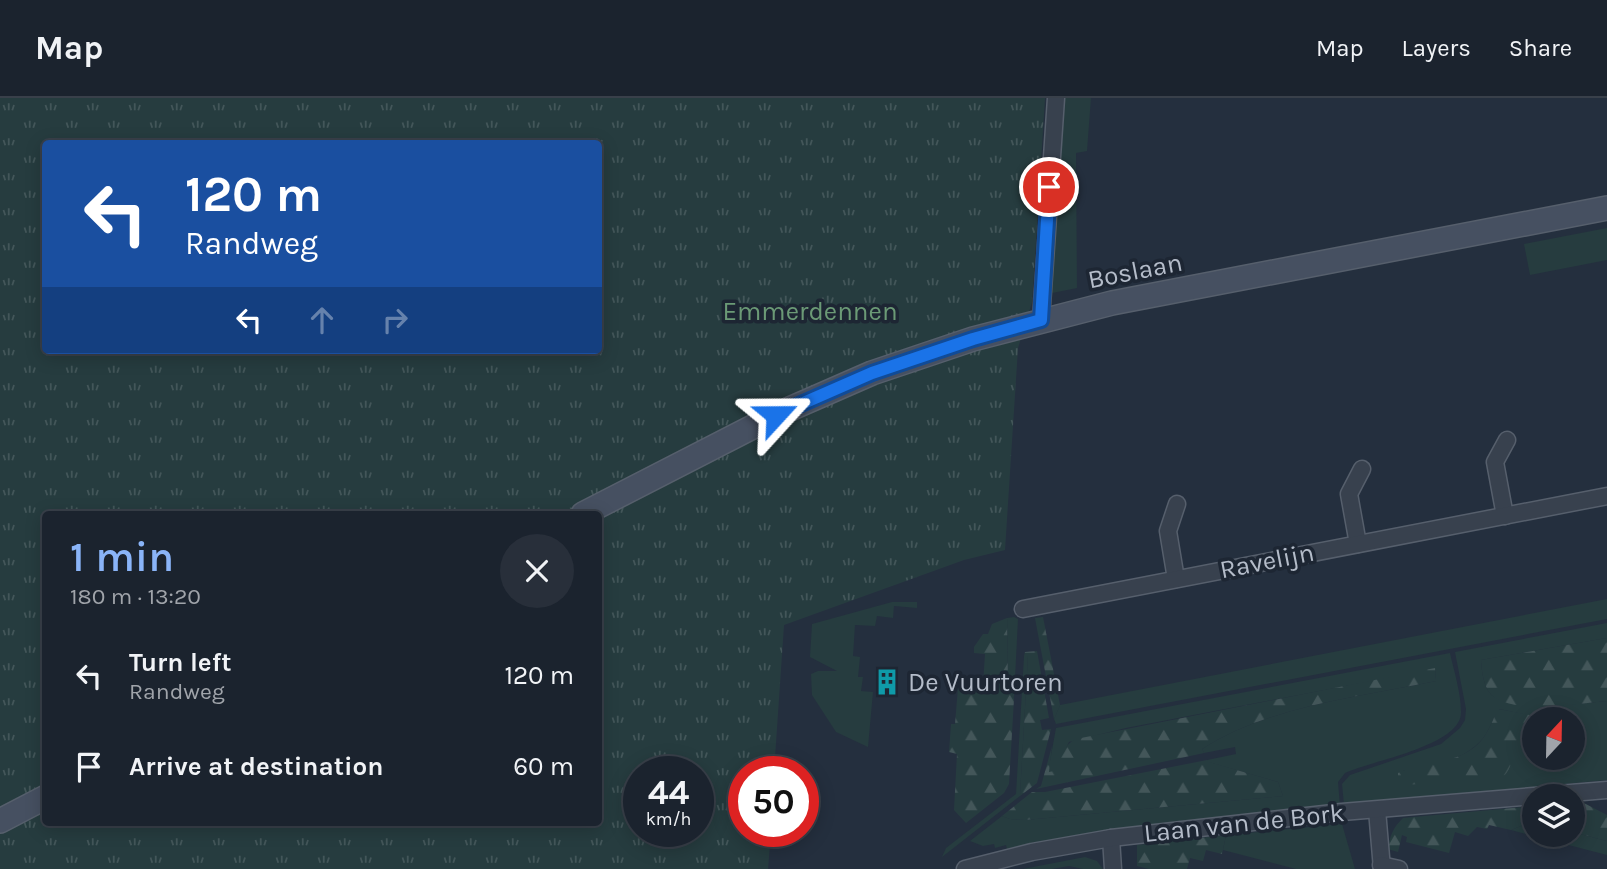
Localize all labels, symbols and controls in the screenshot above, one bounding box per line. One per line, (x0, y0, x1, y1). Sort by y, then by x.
text: Map (35, 29, 103, 67)
text: Map (1316, 34, 1364, 62)
text: Layers (1402, 34, 1471, 62)
text: Share (1509, 34, 1572, 62)
pin (1019, 157, 1079, 217)
text: 120 m (185, 166, 322, 223)
icon: left (70, 168, 161, 259)
icon: arrive (1030, 168, 1068, 206)
text: Randweg (185, 225, 318, 262)
street label: Boslaan (1085, 247, 1185, 295)
park label: Emmerdennen (722, 296, 898, 327)
icon: left (230, 301, 268, 339)
icon: ahead (303, 301, 341, 339)
icon: right (376, 301, 414, 339)
position arrow (739, 378, 813, 452)
text: 1 min (70, 532, 174, 582)
button: close (500, 534, 574, 608)
street label: Ravelijn (1217, 537, 1317, 585)
text: 180 m · 13:20 (70, 583, 201, 610)
text: Turn left (129, 647, 231, 678)
icon: left (70, 657, 108, 695)
text: 120 m (504, 660, 574, 691)
building icon: De Vuurtoren (872, 667, 902, 697)
place label: De Vuurtoren (908, 667, 1063, 698)
text: Randweg (129, 678, 225, 705)
north arrow (1522, 707, 1586, 770)
map controls (1522, 707, 1585, 847)
icon: arrive (70, 748, 108, 786)
text: Arrive at destination (129, 751, 383, 782)
text: 60 m (513, 751, 574, 782)
speed limit sign: 50 (728, 756, 819, 847)
text: 44 (648, 772, 689, 813)
button: layers (1522, 784, 1585, 847)
street label: Laan van de Bork (1142, 797, 1346, 849)
text: km/h (646, 808, 691, 830)

